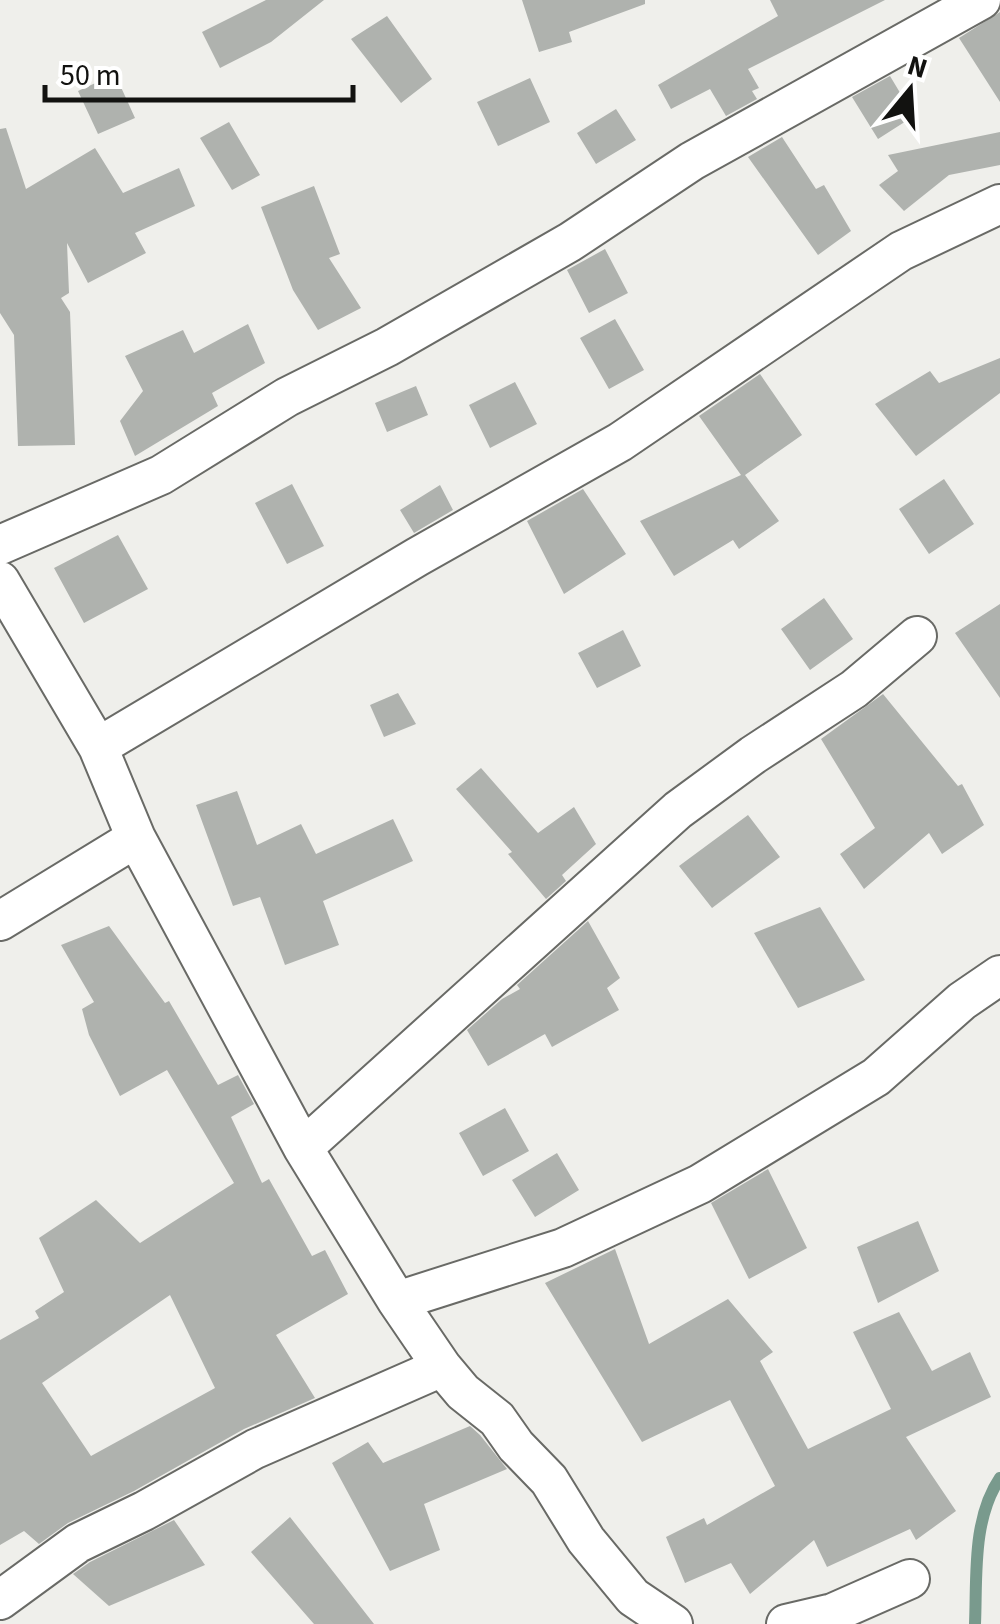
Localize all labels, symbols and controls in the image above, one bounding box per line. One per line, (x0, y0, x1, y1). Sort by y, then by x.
scale bar (45, 40, 352, 102)
north arrow (860, 40, 960, 140)
text: N (902, 45, 932, 89)
text: 50 m (60, 54, 121, 97)

